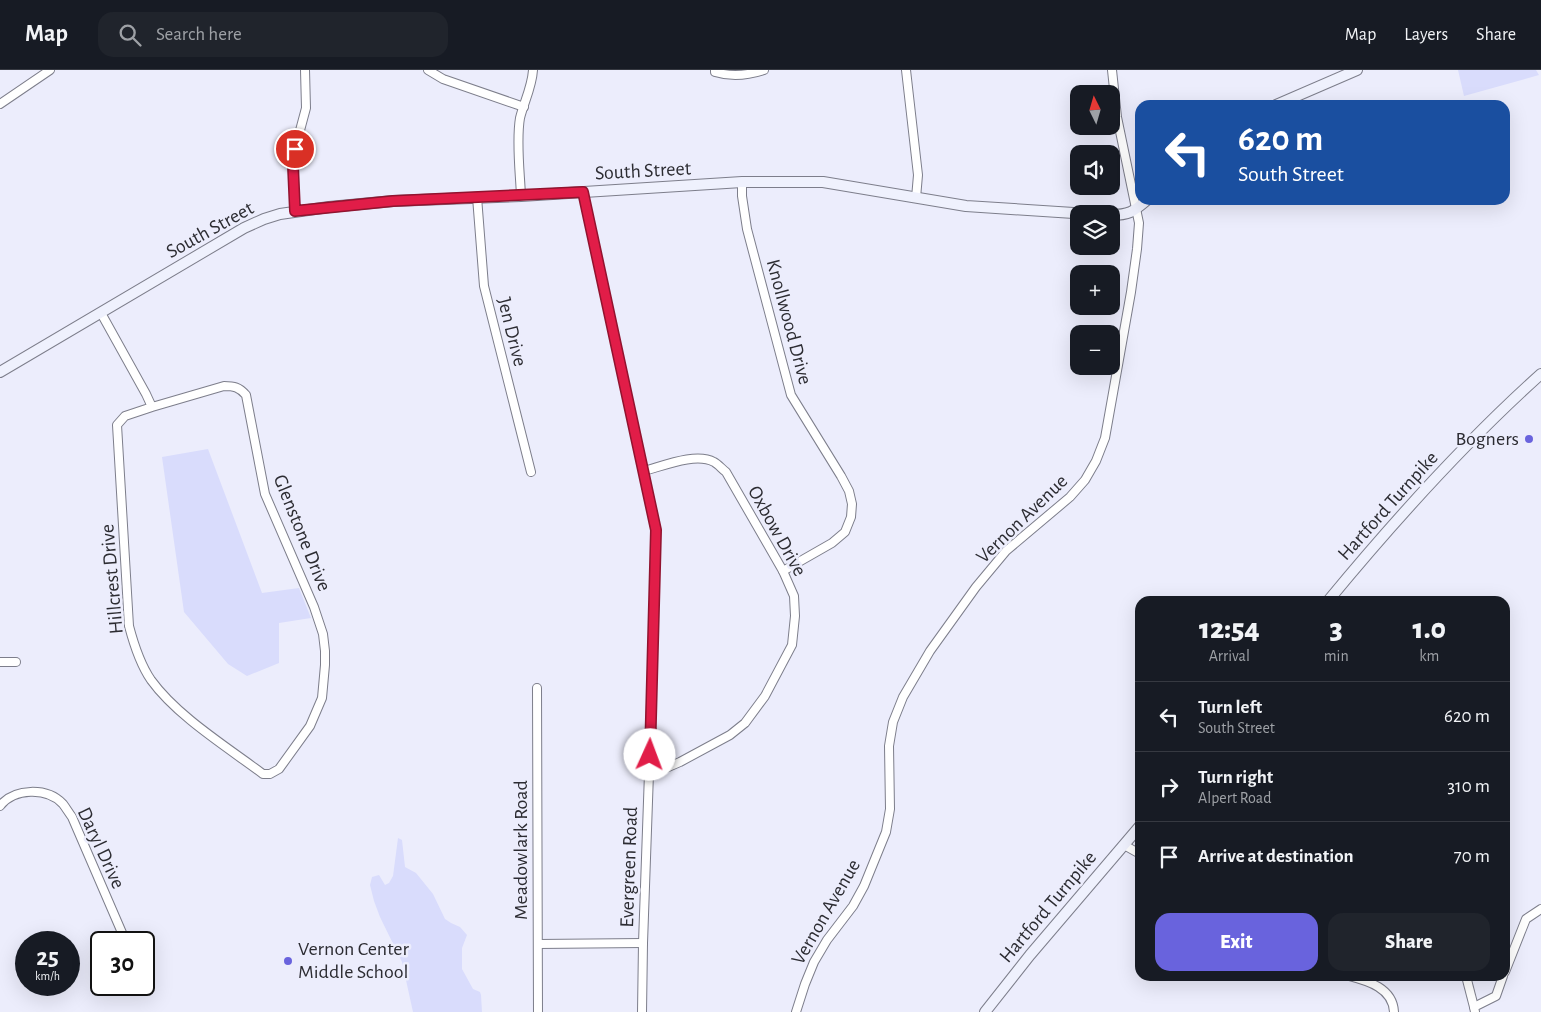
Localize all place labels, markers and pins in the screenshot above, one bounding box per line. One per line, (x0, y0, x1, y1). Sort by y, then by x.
pin (274, 128, 316, 170)
place label: Bogners (1456, 429, 1519, 449)
marker: Bogners (1523, 433, 1535, 445)
place label: Vernon Center Middle School (298, 939, 409, 982)
marker: Vernon Center Middle School (282, 955, 294, 967)

